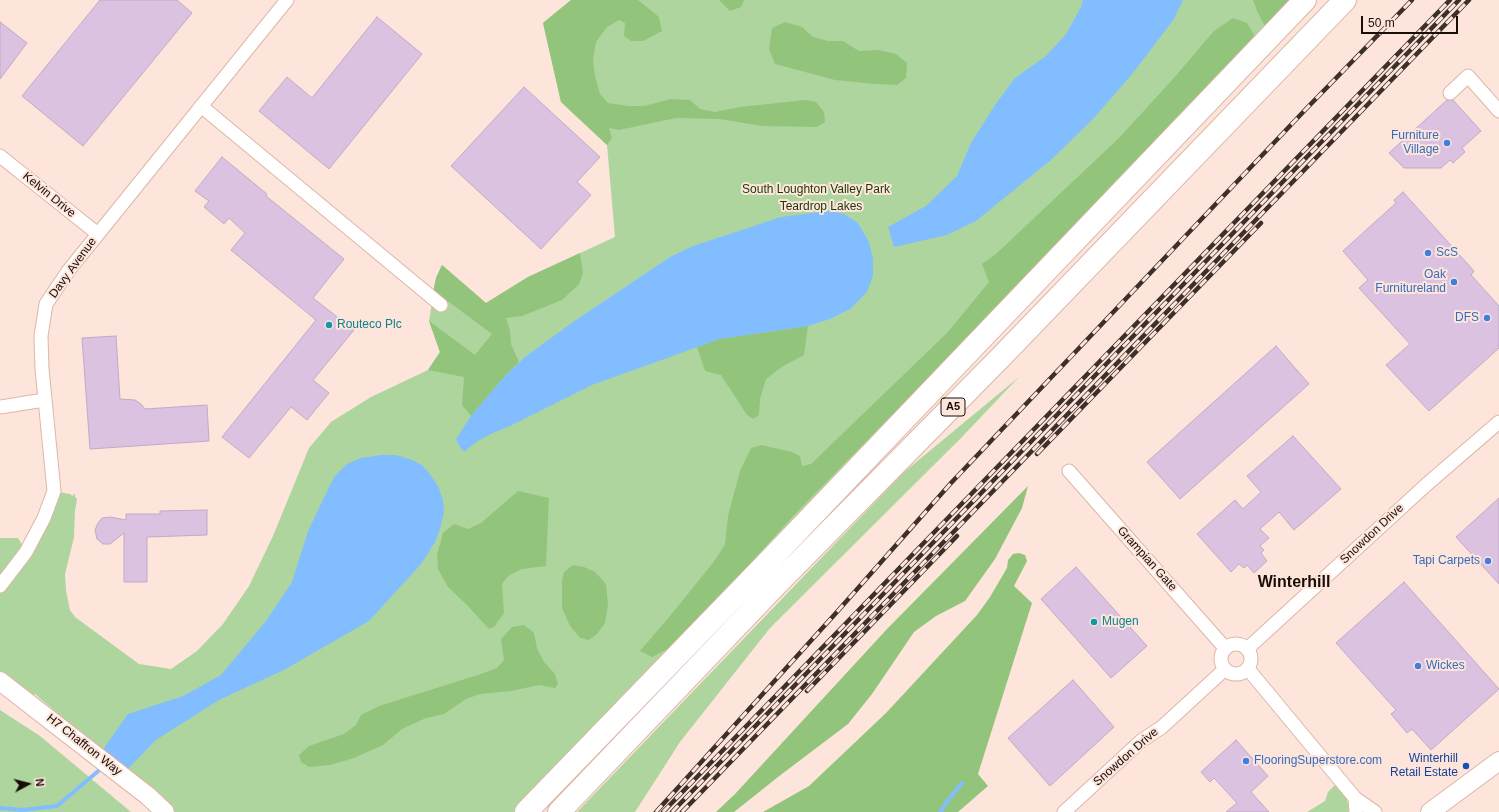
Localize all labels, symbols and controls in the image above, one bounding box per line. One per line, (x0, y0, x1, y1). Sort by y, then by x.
scale bar (1363, 8, 1460, 34)
text: 50 m (1368, 16, 1395, 30)
place label: Furniture Village (1391, 129, 1439, 157)
marker: Furniture Village (1442, 138, 1452, 148)
street label: Kelvin Drive (20, 169, 78, 221)
park label: South Loughton Valley Park (742, 183, 890, 197)
park label: Teardrop Lakes (780, 200, 862, 214)
street label: Davy Avenue (46, 235, 100, 301)
place label: ScS (1436, 246, 1458, 260)
marker: ScS (1423, 248, 1433, 258)
place label: Oak Furnitureland (1375, 268, 1446, 296)
marker: Oak Furnitureland (1449, 277, 1459, 287)
place label: DFS (1455, 311, 1479, 325)
marker: DFS (1482, 313, 1492, 323)
place label: Routeco Plc (337, 318, 402, 332)
marker: Routeco Plc (324, 320, 334, 330)
road number: A5 (941, 398, 965, 416)
street label: Snowdon Drive (1337, 501, 1407, 567)
street label: Grampian Gate (1114, 524, 1180, 594)
place label: Tapi Carpets (1413, 554, 1480, 568)
marker: Tapi Carpets (1483, 556, 1493, 566)
district label: Winterhill (1258, 573, 1330, 593)
place label: Mugen (1102, 615, 1139, 629)
marker: Mugen (1089, 617, 1099, 627)
place label: Wickes (1426, 659, 1465, 673)
marker: Wickes (1413, 661, 1423, 671)
street label: H7 Chaffron Way (44, 711, 124, 779)
street label: Snowdon Drive (1091, 725, 1161, 789)
place label: Winterhill Retail Estate (1390, 752, 1458, 780)
place label: FlooringSuperstore.com (1254, 754, 1382, 768)
marker: FlooringSuperstore.com (1241, 756, 1251, 766)
marker: Winterhill Retail Estate (1461, 761, 1471, 771)
north arrow (8, 764, 48, 804)
text: N (33, 778, 46, 787)

